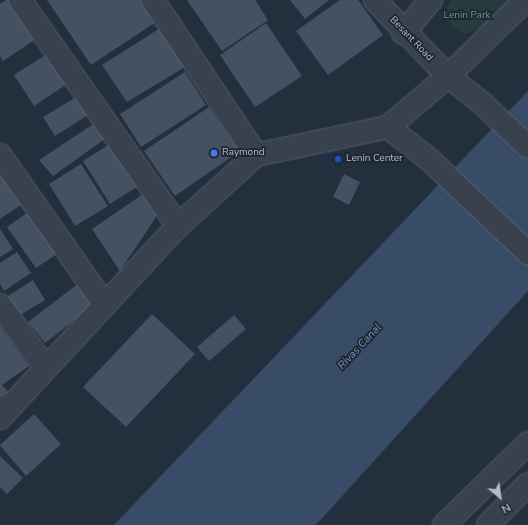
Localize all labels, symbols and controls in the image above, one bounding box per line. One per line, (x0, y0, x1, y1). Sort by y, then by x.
park label: Lenin Park (444, 10, 490, 22)
street label: Besant Road (387, 14, 435, 64)
place label: Raymond (222, 147, 265, 159)
marker: Raymond (209, 148, 219, 158)
place label: Lenin Center (346, 153, 403, 165)
marker: Lenin Center (333, 154, 343, 164)
water label: Rivas Canal (335, 321, 385, 373)
north arrow (480, 477, 520, 517)
text: N (499, 499, 513, 516)

